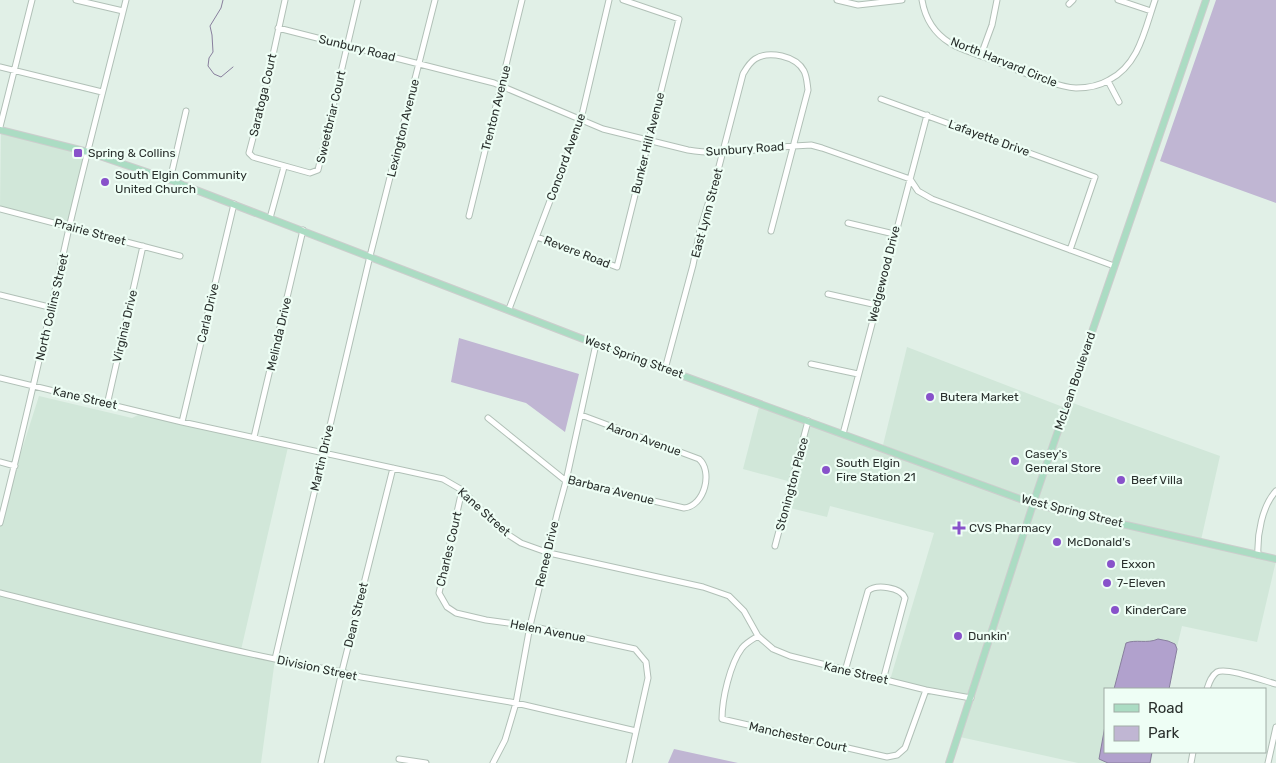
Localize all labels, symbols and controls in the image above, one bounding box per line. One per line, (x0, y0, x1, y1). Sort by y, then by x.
street label: Sunbury Road (317, 32, 397, 64)
street label: North Harvard Circle (949, 34, 1060, 90)
street label: Saratoga Court (247, 52, 279, 138)
street label: Trenton Avenue (479, 63, 513, 152)
street label: Sweetbriar Court (314, 69, 349, 165)
street label: Lexington Avenue (384, 77, 422, 178)
street label: Bunker Hill Avenue (629, 90, 667, 195)
street label: Concord Avenue (544, 111, 588, 203)
street label: Lafayette Drive (947, 117, 1032, 159)
street label: Sunbury Road (705, 139, 785, 159)
place label: Spring & Collins (88, 146, 176, 160)
marker: Spring & Collins (72, 147, 84, 159)
street label: East Lynn Street (688, 166, 726, 259)
place label: South Elgin Community United Church (115, 168, 247, 196)
marker: South Elgin Community United Church (99, 176, 111, 188)
street label: Prairie Street (53, 216, 128, 248)
street label: Wedgewood Drive (865, 224, 903, 324)
street label: Revere Road (542, 233, 612, 271)
street label: North Collins Street (33, 252, 71, 362)
street label: Carla Drive (194, 282, 222, 344)
street label: Virginia Drive (110, 288, 140, 364)
street label: Melinda Drive (264, 296, 294, 372)
street label: McLean Boulevard (1052, 330, 1098, 432)
street label: West Spring Street (583, 333, 686, 381)
street label: Kane Street (52, 384, 119, 412)
place label: Butera Market (940, 390, 1019, 404)
marker: Butera Market (924, 391, 936, 403)
street label: Aaron Avenue (605, 419, 683, 459)
street label: Martin Drive (308, 423, 336, 492)
street label: Stonington Place (773, 436, 811, 532)
place label: Casey's General Store (1025, 447, 1101, 475)
marker: Casey's General Store (1009, 455, 1021, 467)
place label: South Elgin Fire Station 21 (836, 456, 916, 484)
marker: South Elgin Fire Station 21 (820, 464, 832, 476)
street label: Barbara Avenue (566, 472, 656, 508)
place label: Beef Villa (1131, 473, 1183, 487)
marker: Beef Villa (1115, 474, 1127, 486)
street label: Kane Street (455, 485, 513, 539)
street label: West Spring Street (1020, 492, 1124, 530)
street label: Charles Court (434, 510, 464, 588)
street label: Renee Drive (533, 519, 561, 588)
place label: CVS Pharmacy (969, 521, 1052, 535)
marker: CVS Pharmacy (953, 522, 965, 534)
place label: McDonald's (1067, 535, 1131, 549)
marker: McDonald's (1051, 536, 1063, 548)
place label: Exxon (1121, 557, 1155, 571)
marker: Exxon (1105, 558, 1117, 570)
place label: 7-Eleven (1117, 576, 1166, 590)
marker: 7-Eleven (1101, 577, 1113, 589)
street label: Dean Street (341, 581, 371, 649)
place label: KinderCare (1125, 603, 1187, 617)
marker: KinderCare (1109, 604, 1121, 616)
street label: Helen Avenue (509, 617, 587, 645)
place label: Dunkin' (968, 629, 1009, 643)
marker: Dunkin' (952, 630, 964, 642)
street label: Division Street (276, 653, 359, 683)
street label: Kane Street (823, 659, 890, 687)
legend (1104, 688, 1266, 753)
text: Road (1148, 699, 1184, 717)
street label: Manchester Court (748, 719, 849, 755)
text: Park (1148, 724, 1179, 742)

